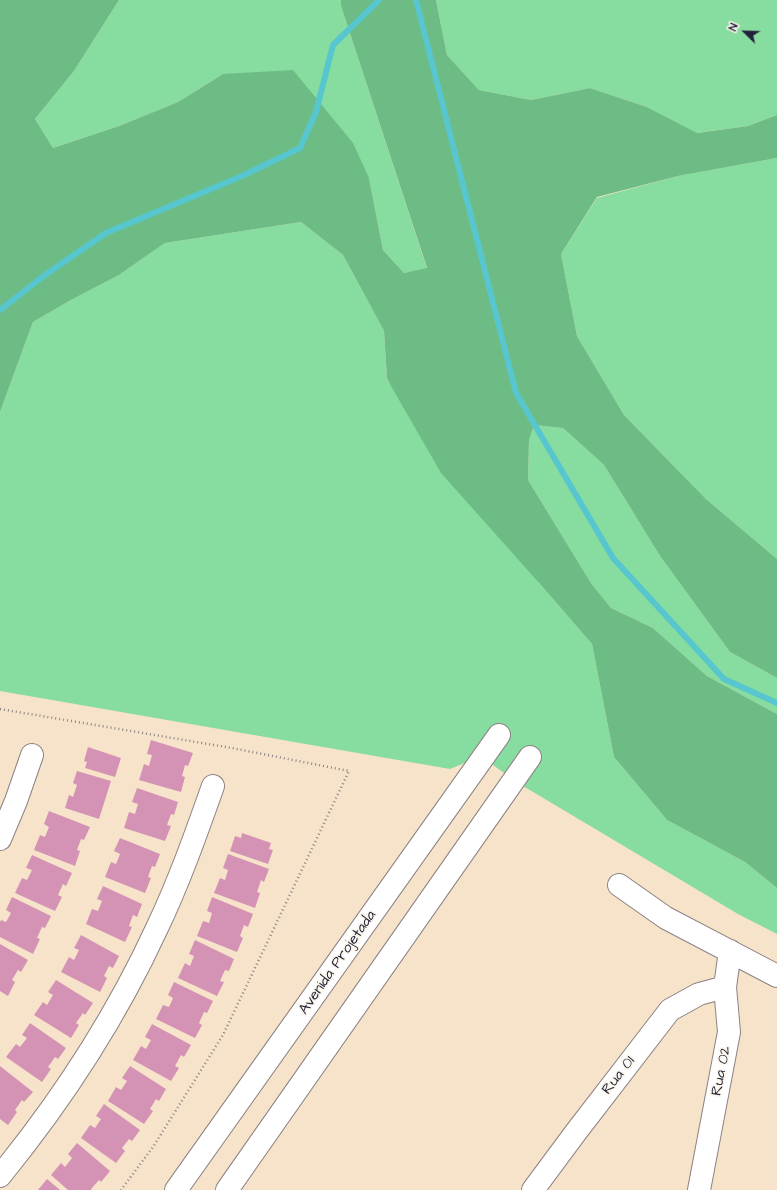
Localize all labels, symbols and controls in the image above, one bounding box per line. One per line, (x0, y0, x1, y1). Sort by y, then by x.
north arrow (725, 12, 765, 52)
text: N (725, 21, 742, 33)
street label: Avenida Projetada (295, 908, 381, 1018)
street label: Rua 02 (708, 1045, 736, 1097)
street label: Rua 01 (599, 1053, 639, 1099)

